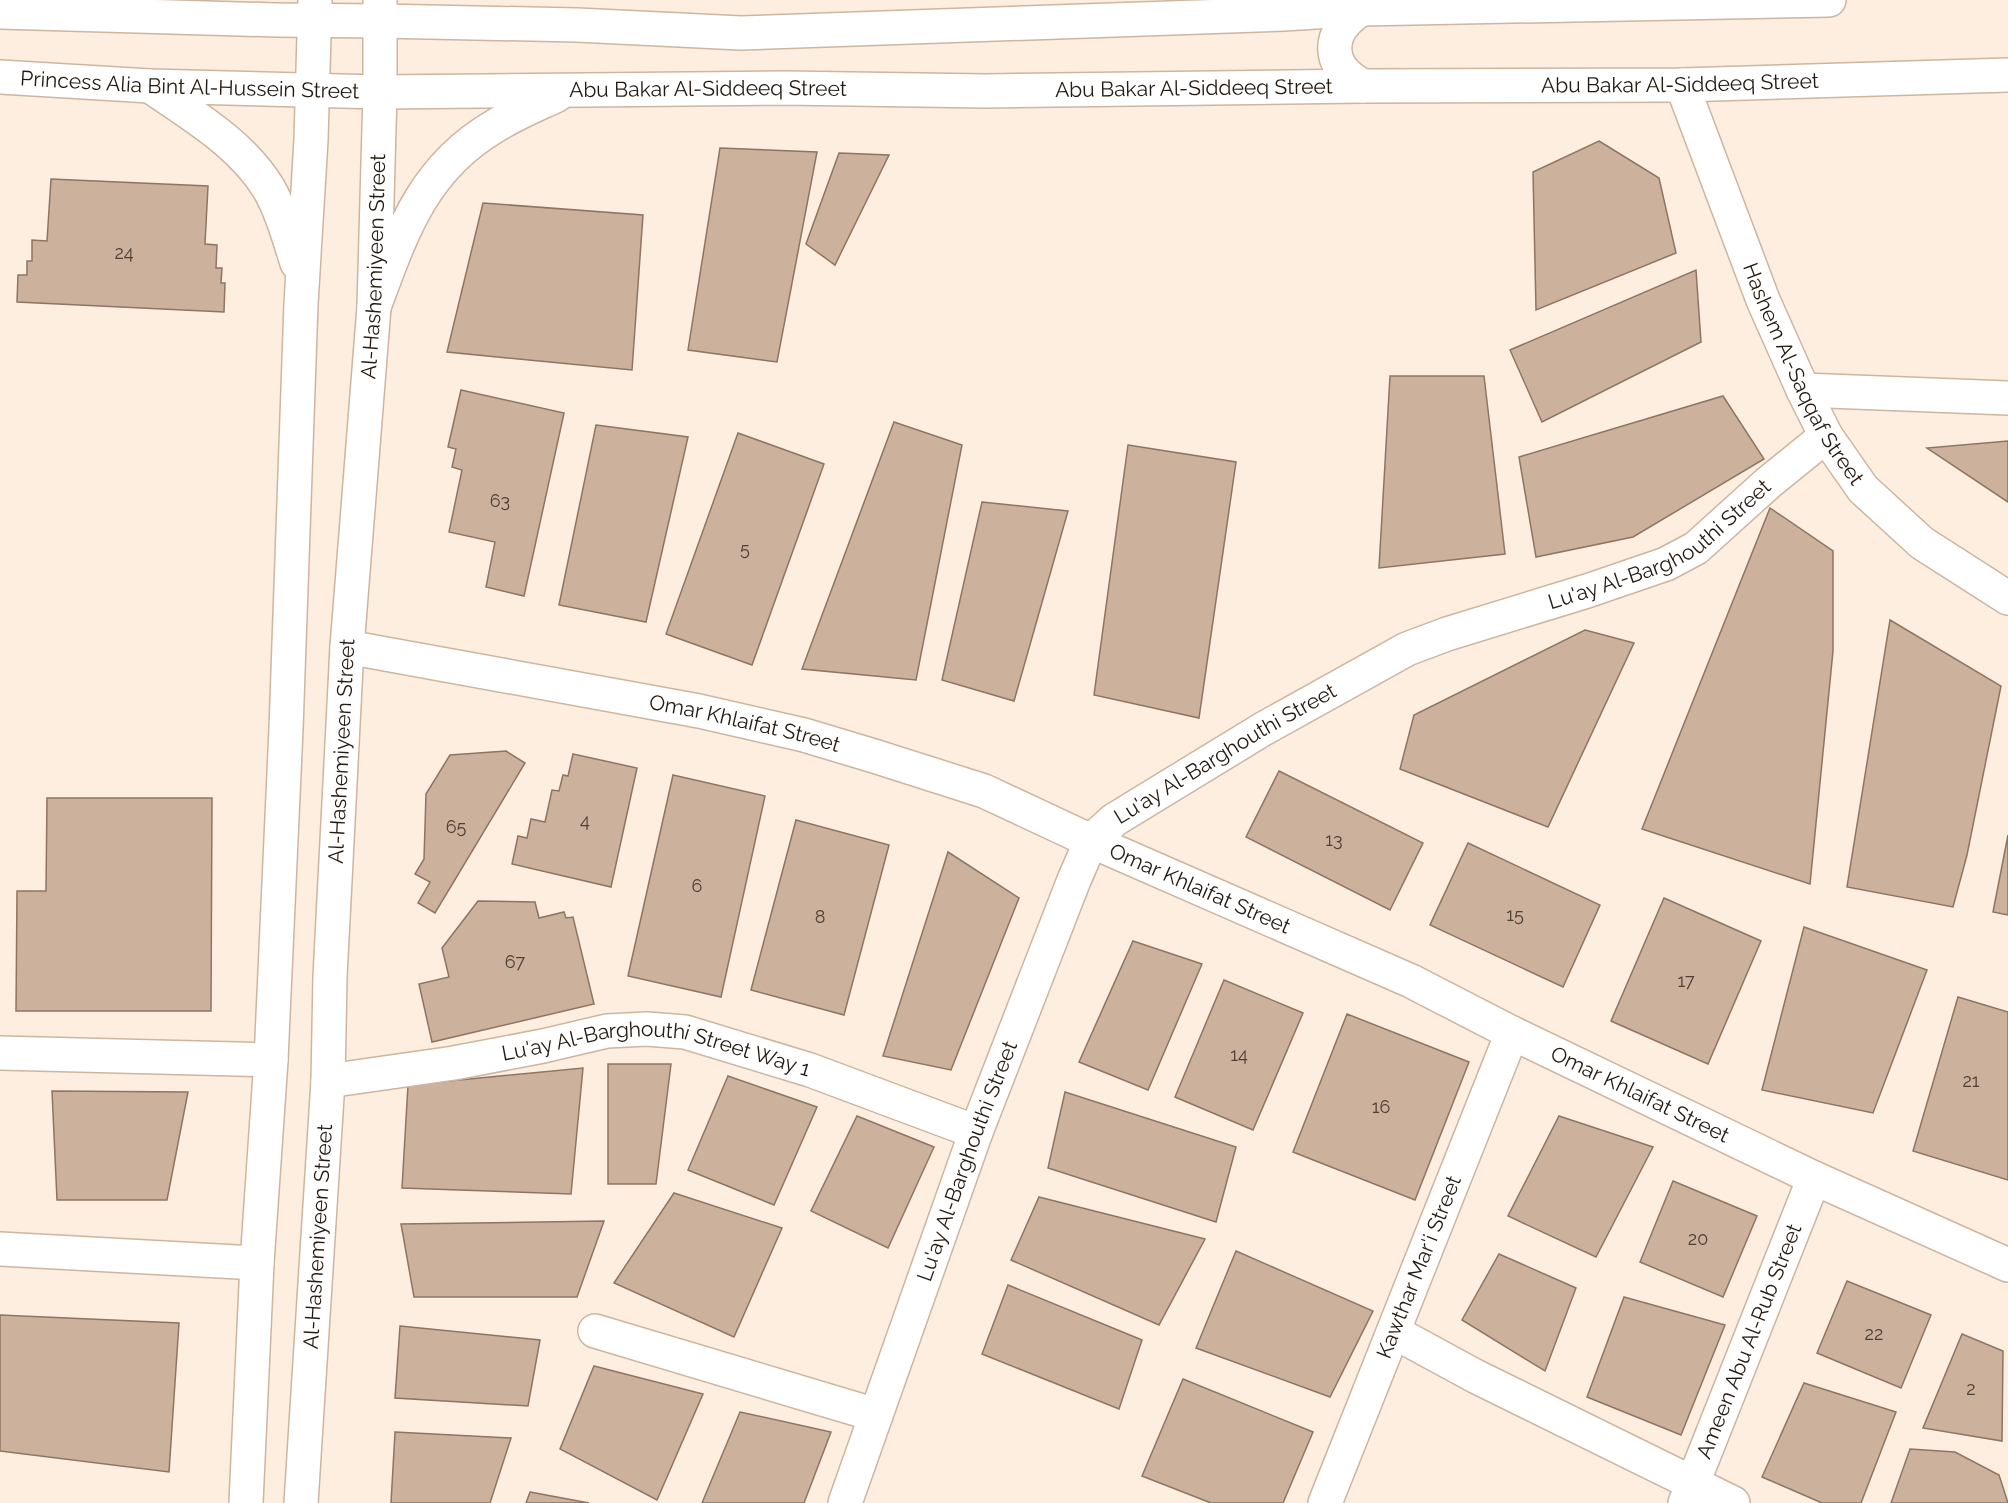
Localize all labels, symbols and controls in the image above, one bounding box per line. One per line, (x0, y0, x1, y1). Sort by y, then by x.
street label: Princess Alia Bint Al-Hussein Street (20, 65, 360, 103)
street label: Abu Bakar Al-Siddeeq Street (1541, 68, 1819, 97)
street label: Abu Bakar Al-Siddeeq Street (1055, 73, 1333, 102)
street label: Abu Bakar Al-Siddeeq Street (569, 75, 847, 102)
street label: Al-Hashemiyeen Street (355, 153, 390, 380)
house number: 24 (114, 242, 134, 263)
street label: Hashem Al-Saqqaf Street (1738, 259, 1869, 490)
street label: Lu'ay Al-Barghouthi Street (1545, 474, 1776, 614)
house number: 63 (490, 490, 510, 511)
house number: 5 (740, 538, 750, 559)
street label: Al-Hashemiyeen Street (323, 638, 360, 864)
street label: Lu'ay Al-Barghouthi Street (1109, 678, 1340, 829)
street label: Omar Khlaifat Street (647, 689, 843, 757)
house number: 4 (580, 810, 590, 831)
house number: 65 (446, 816, 467, 837)
house number: 13 (1325, 829, 1343, 850)
street label: Omar Khlaifat Street (1106, 838, 1295, 939)
house number: 6 (692, 875, 703, 896)
house number: 15 (1506, 904, 1524, 925)
house number: 8 (815, 906, 825, 927)
house number: 67 (505, 951, 526, 972)
house number: 17 (1677, 970, 1695, 991)
street label: Lu'ay Al-Barghouthi Street Way 1 (499, 1016, 813, 1081)
street label: Lu'ay Al-Barghouthi Street (911, 1037, 1022, 1285)
street label: Omar Khlaifat Street (1547, 1041, 1734, 1148)
house number: 14 (1230, 1044, 1248, 1065)
house number: 21 (1962, 1070, 1980, 1091)
house number: 16 (1372, 1096, 1390, 1117)
street label: Al-Hashemiyeen Street (298, 1123, 337, 1350)
street label: Kawthar Mar'i Street (1371, 1172, 1466, 1362)
street label: Ameen Abu Al-Rub Street (1691, 1220, 1807, 1462)
house number: 20 (1688, 1228, 1708, 1249)
house number: 22 (1865, 1323, 1883, 1344)
house number: 2 (1966, 1378, 1976, 1399)

